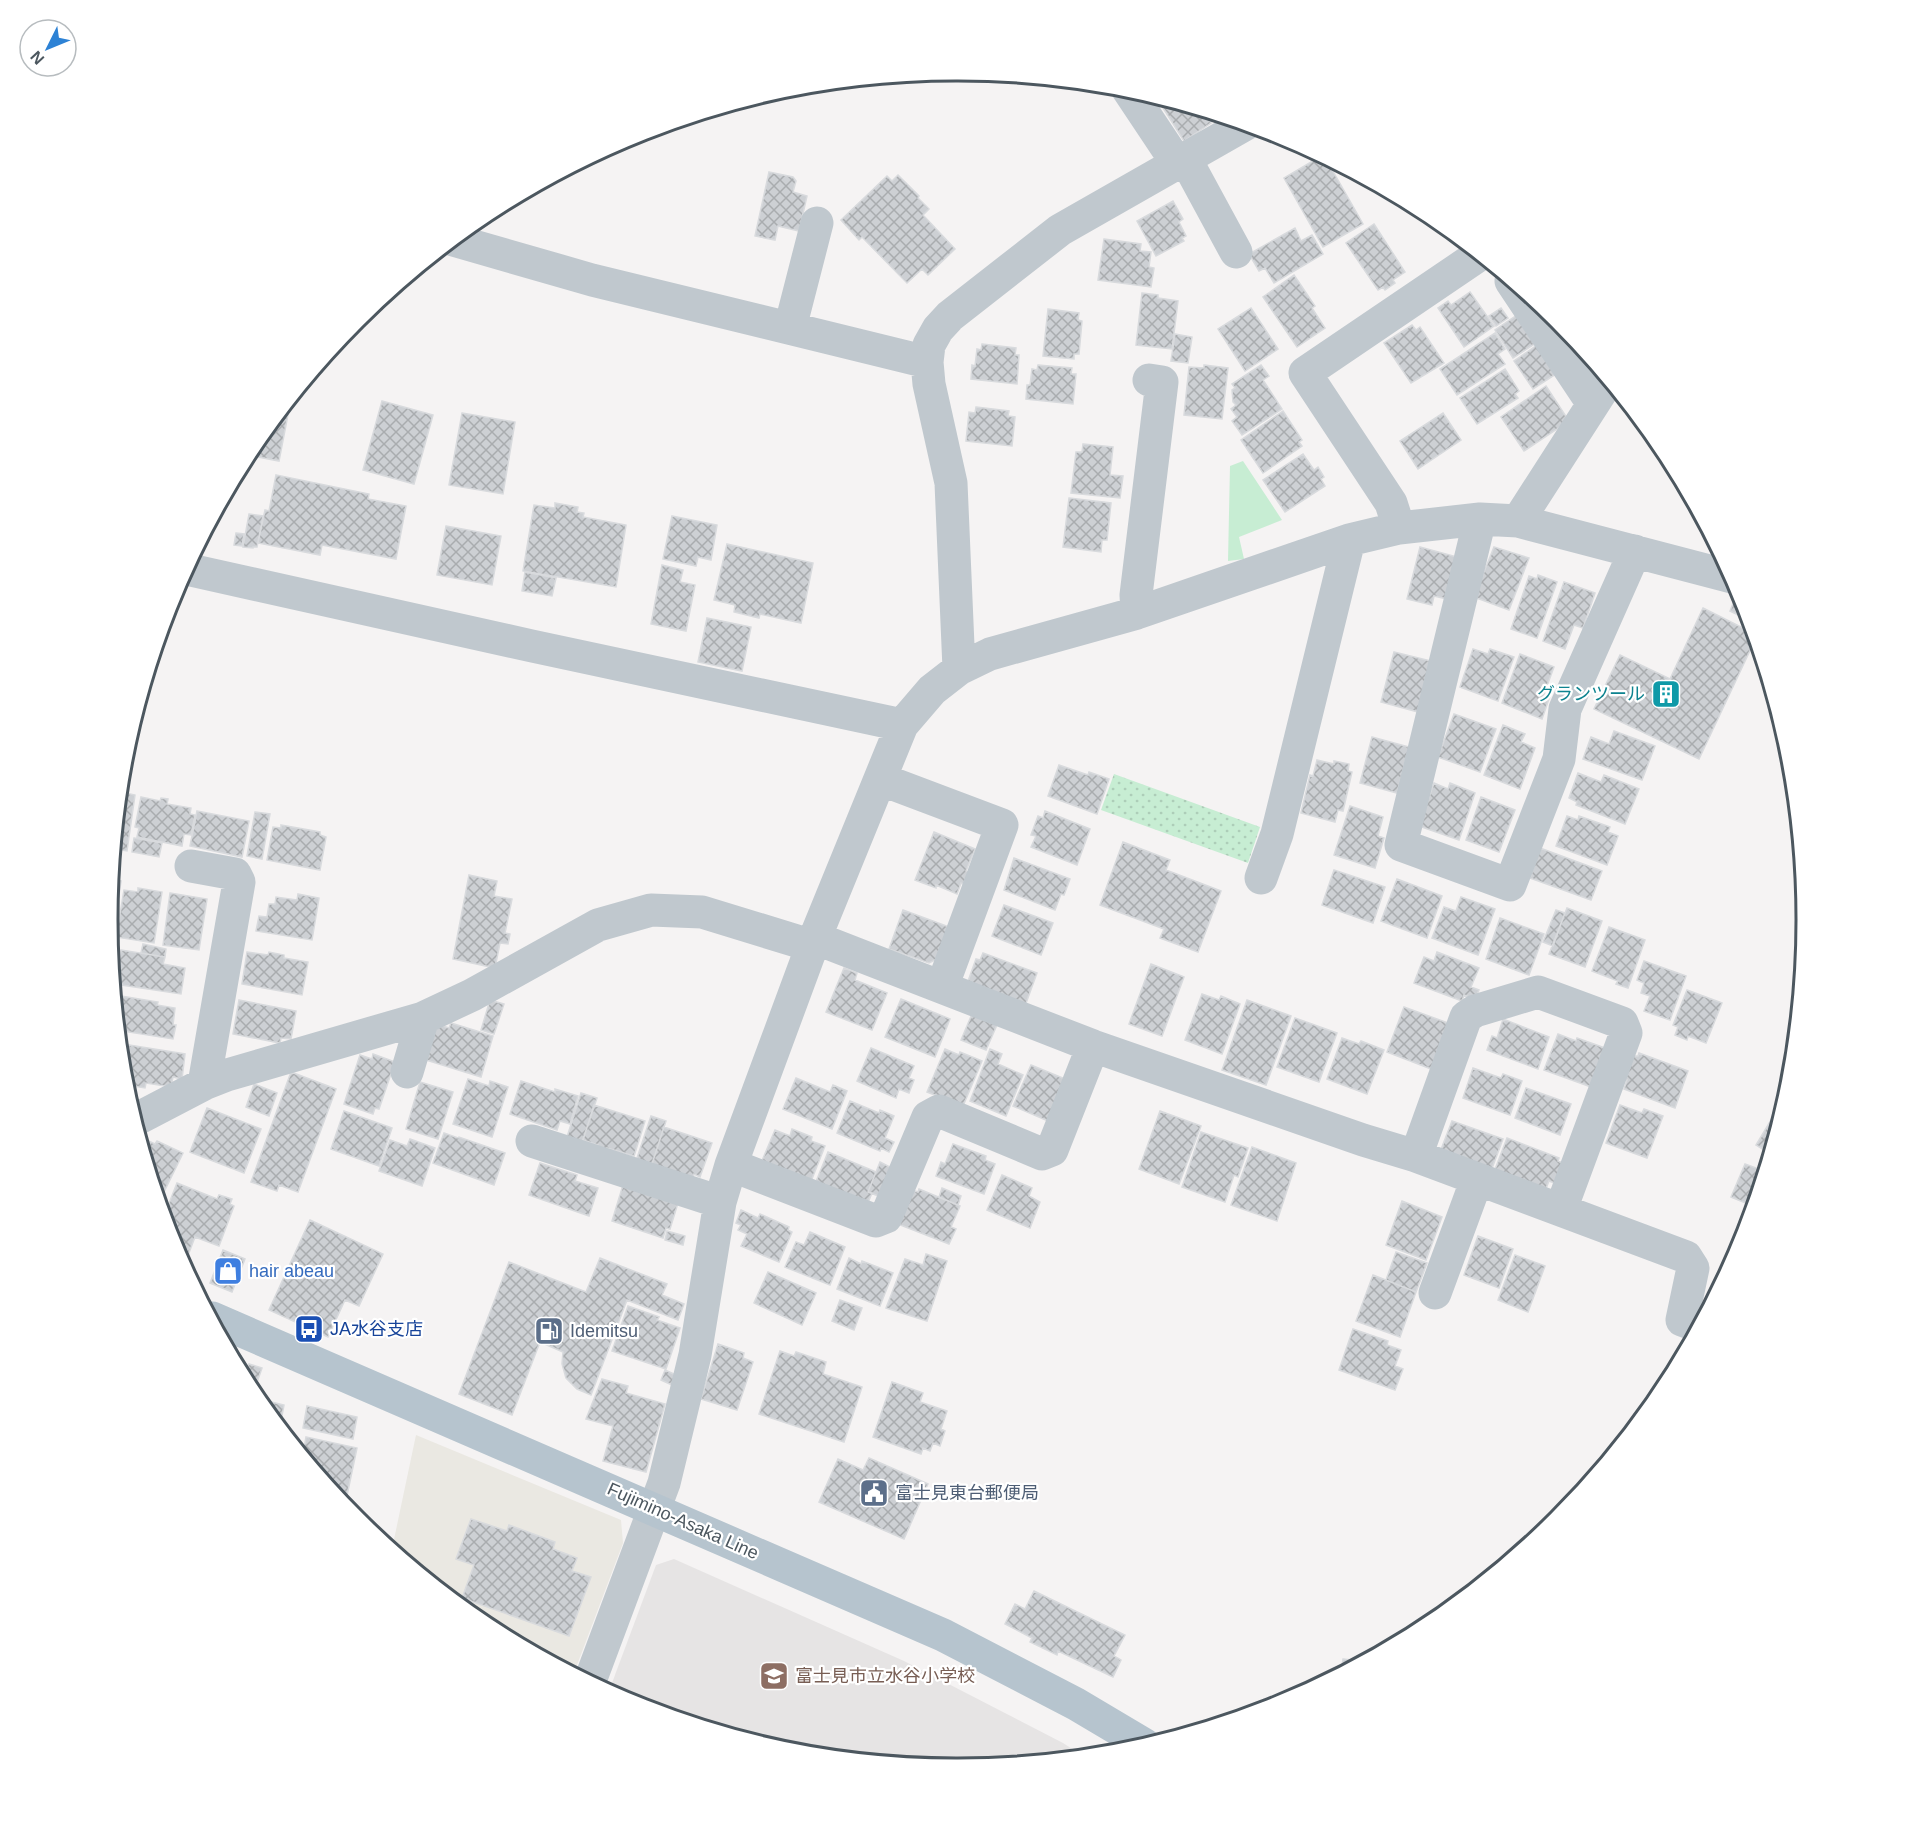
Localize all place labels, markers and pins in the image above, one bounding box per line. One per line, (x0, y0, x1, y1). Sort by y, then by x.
building icon: グランツール (1650, 678, 1682, 710)
place label: グランツール (1537, 684, 1645, 704)
shop icon: hair abeau (212, 1255, 244, 1287)
place label: hair abeau (249, 1261, 334, 1281)
bus stop icon: JA水谷支店 (293, 1313, 325, 1345)
fuel station icon: Idemitsu (533, 1315, 565, 1347)
place label: JA水谷支店 (330, 1319, 423, 1339)
place label: Idemitsu (570, 1321, 638, 1341)
public building icon: 富士見東台郵便局 (858, 1477, 890, 1509)
place label: 富士見東台郵便局 (895, 1483, 1039, 1503)
school or university icon: 富士見市立水谷小学校 (758, 1660, 790, 1692)
place label: 富士見市立水谷小学校 (795, 1666, 975, 1686)

